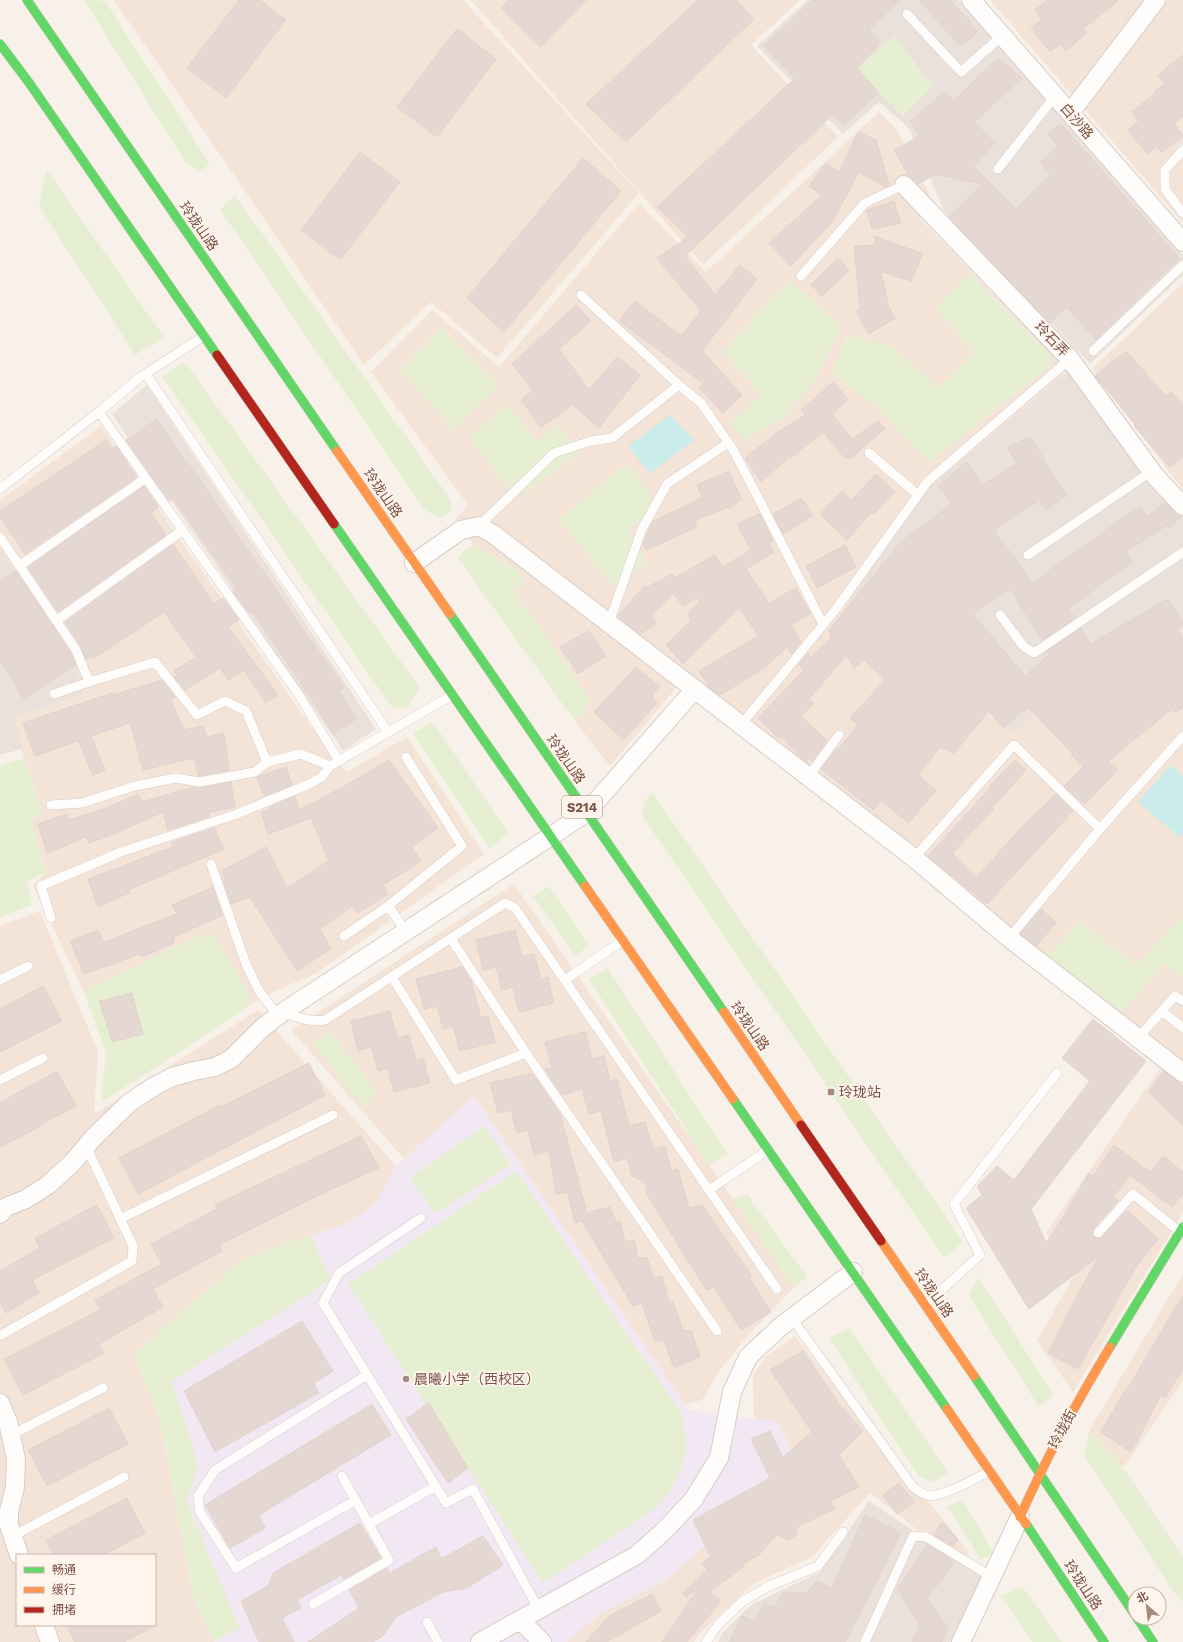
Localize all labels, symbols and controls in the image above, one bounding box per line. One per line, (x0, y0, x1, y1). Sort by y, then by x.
street label: 白沙路 (1057, 100, 1097, 142)
street label: 玲珑山路 (176, 198, 222, 254)
street label: 玲石弄 (1032, 318, 1072, 360)
street label: 玲珑山路 (360, 465, 406, 521)
street label: 玲珑山路 (543, 731, 589, 787)
road number: S214 (562, 796, 602, 818)
street label: 玲珑山路 (727, 998, 773, 1054)
place label: 玲珑站 (839, 1084, 881, 1100)
marker: 玲珑站 (826, 1087, 836, 1097)
street label: 玲珑山路 (911, 1265, 957, 1321)
place label: 晨曦小学（西校区） (414, 1371, 540, 1387)
marker: 晨曦小学（西校区） (401, 1374, 411, 1384)
street label: 玲珑街 (1045, 1407, 1079, 1451)
legend (16, 1554, 156, 1626)
street label: 玲珑山路 (1061, 1557, 1105, 1613)
text: 畅通 (52, 1563, 76, 1577)
text: 缓行 (52, 1583, 76, 1597)
north arrow (1127, 1586, 1167, 1626)
text: 北 (1135, 1589, 1150, 1606)
text: 拥堵 (52, 1603, 76, 1617)

